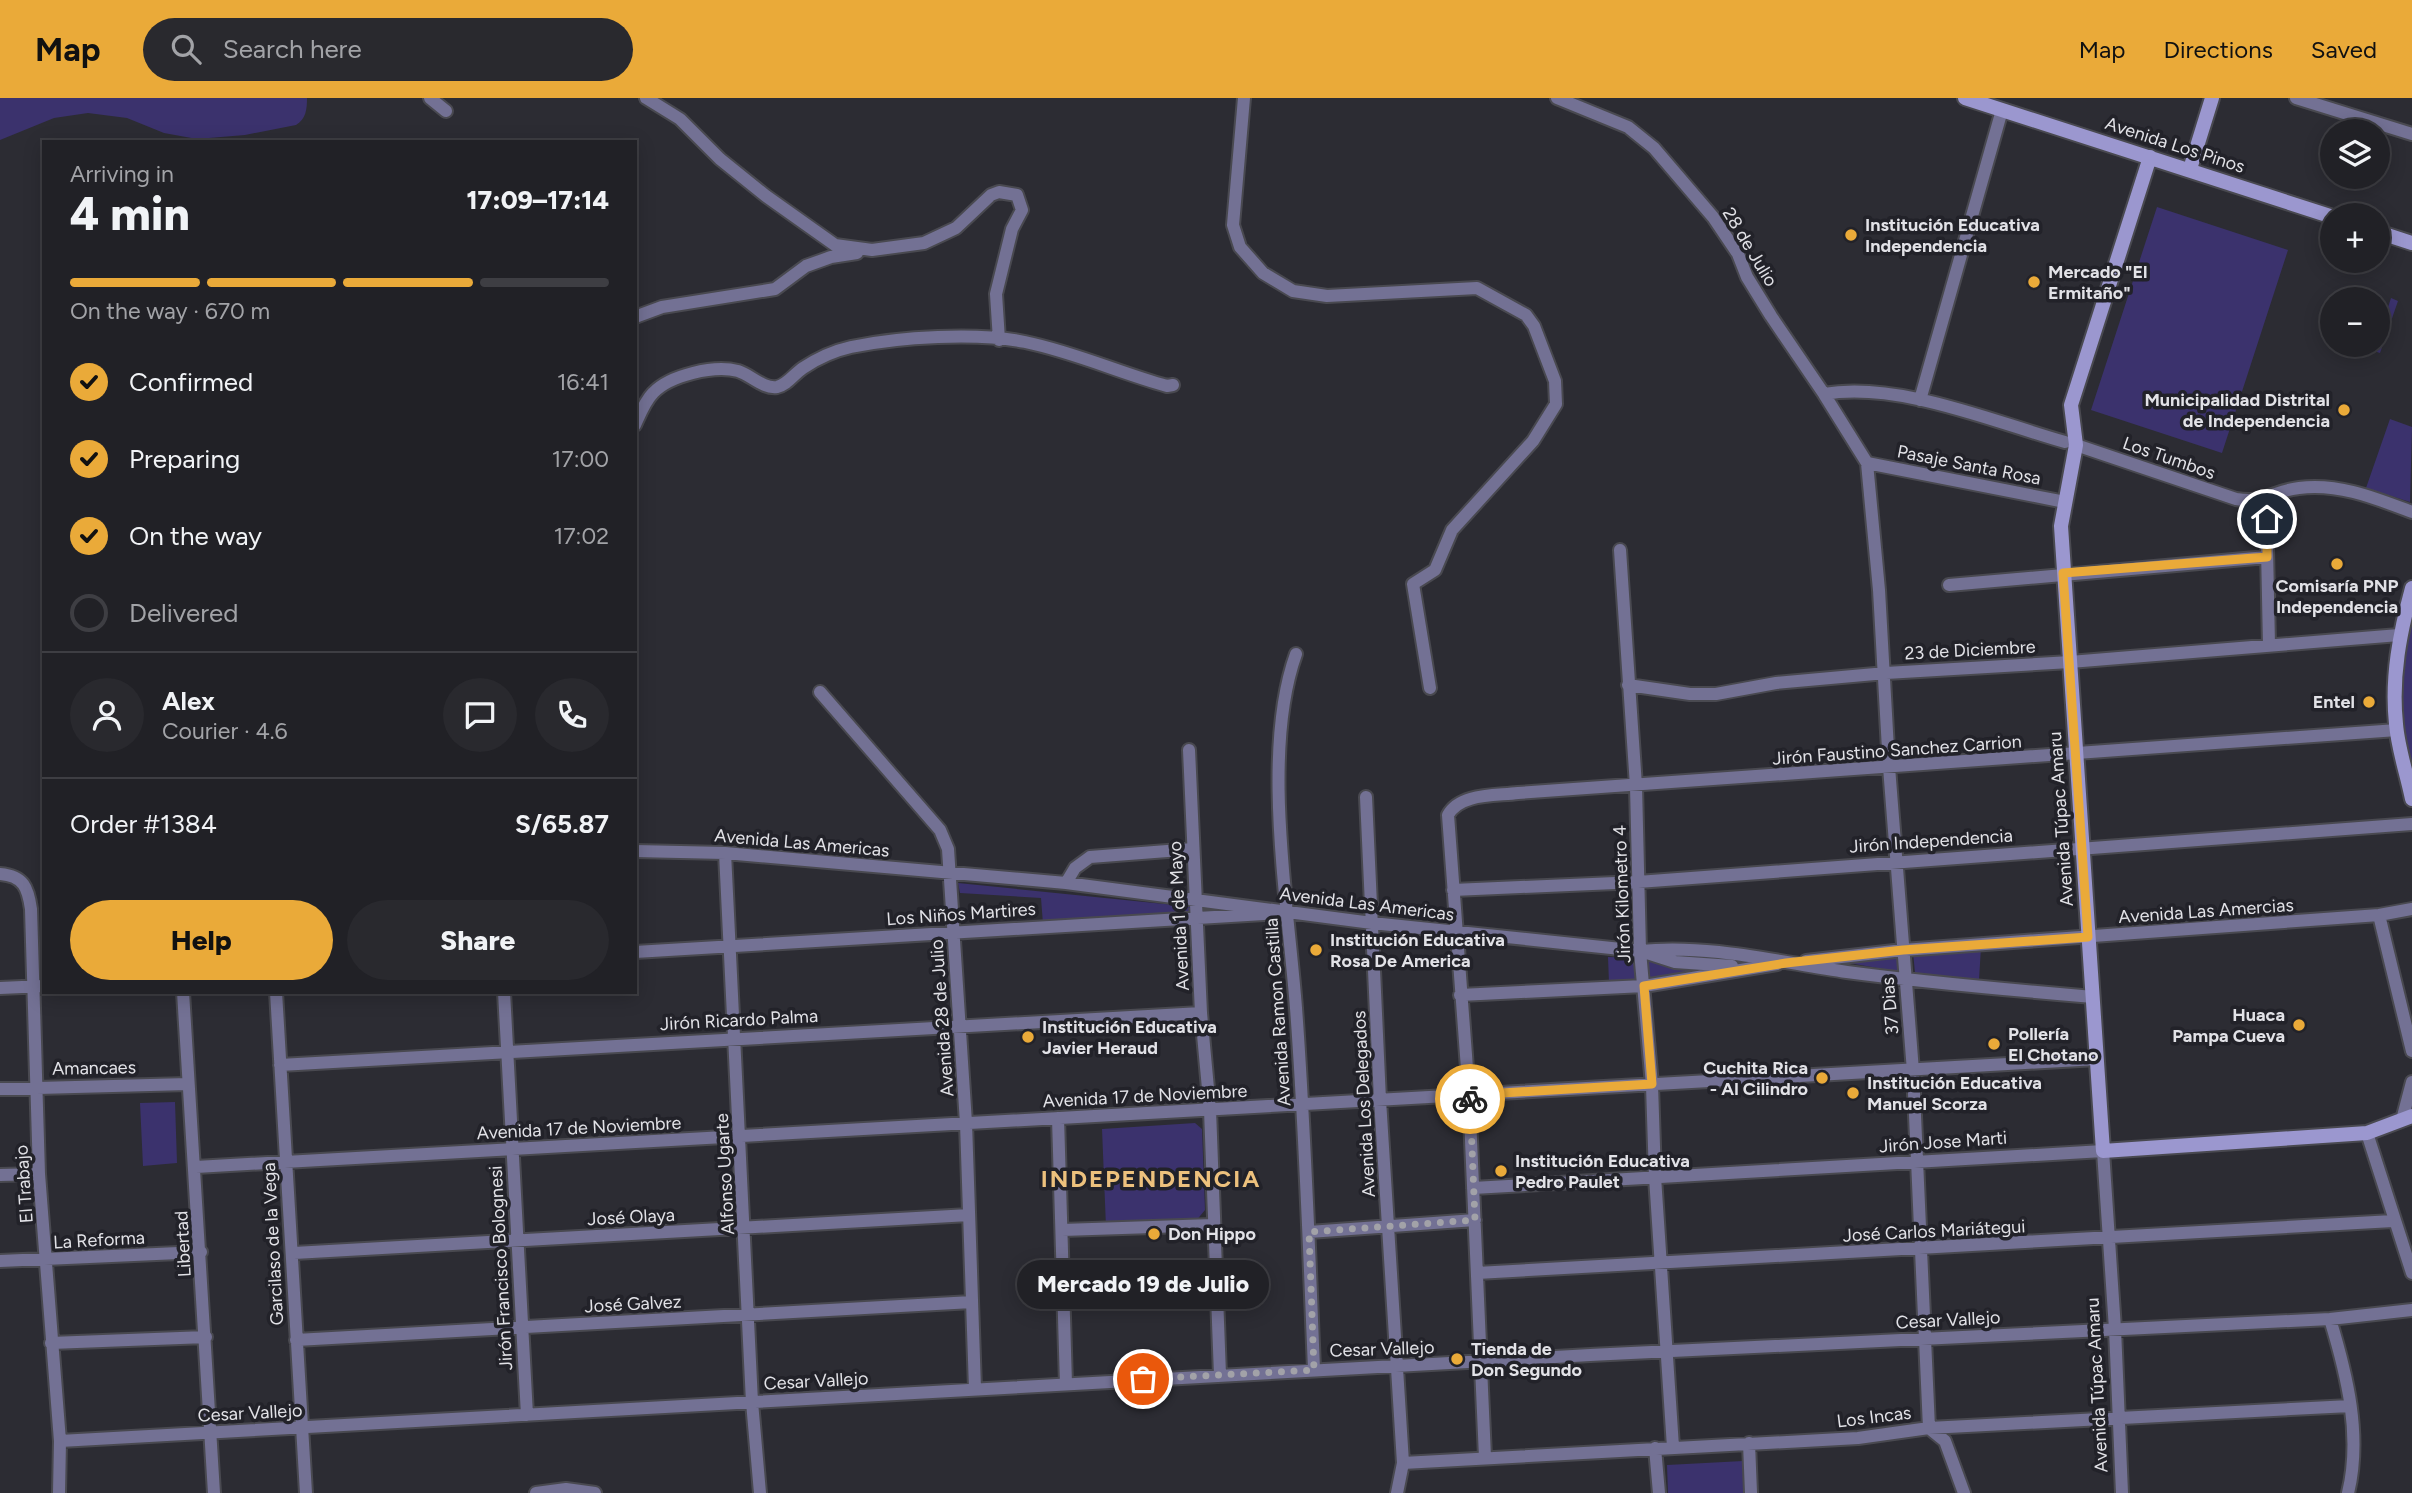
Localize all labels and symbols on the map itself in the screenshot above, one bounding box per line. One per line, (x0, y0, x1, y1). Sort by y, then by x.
street label: Avenida Los Pinos (2102, 112, 2248, 178)
street label: 28 de Julio (1718, 203, 1782, 291)
place label: Institución Educativa Independencia (1865, 214, 2040, 257)
marker: Institución Educativa Independencia (1843, 227, 1859, 243)
place label: Mercado "El Ermitaño" (2048, 261, 2148, 304)
marker: Mercado "El Ermitaño" (2026, 274, 2042, 290)
place label: Municipalidad Distrital de Independencia (2144, 389, 2330, 432)
marker: Municipalidad Distrital de Independencia (2336, 402, 2352, 418)
street label: Los Tumbos (2120, 432, 2218, 484)
street label: Pasaje Santa Rosa (1895, 440, 2043, 490)
pin (2237, 489, 2297, 549)
marker: Comisaría PNP Independencia (2329, 556, 2345, 572)
place label: Comisaría PNP Independencia (2276, 575, 2399, 618)
street label: 23 de Diciembre (1904, 636, 2036, 664)
place label: Entel (2313, 691, 2355, 713)
marker: Entel (2361, 694, 2377, 710)
street label: Jirón Faustino Sanchez Carrion (1772, 730, 2022, 770)
street label: Avenida Túpac Amaru (2044, 731, 2078, 907)
street label: Avenida Las Americas (714, 824, 890, 862)
street label: Jirón Independencia (1849, 824, 2013, 858)
street label: Jirón Kilometro 4 (1609, 825, 1635, 963)
street label: Avenida 1 de Mayo (1164, 841, 1194, 991)
street label: Avenida Las Americas (1279, 882, 1455, 926)
street label: Avenida Las Amercias (2118, 894, 2294, 928)
street label: Los Niños Martires (885, 898, 1037, 930)
street label: Avenida Ramon Castilla (1260, 917, 1296, 1107)
place label: Institución Educativa Rosa De America (1330, 929, 1505, 972)
street label: Avenida 28 de Julio (926, 939, 958, 1097)
marker: Institución Educativa Rosa De America (1308, 942, 1324, 958)
street label: 37 Dias (1877, 976, 1903, 1036)
place label: Huaca Pampa Cueva (2172, 1004, 2285, 1047)
street label: Jirón Ricardo Palma (659, 1005, 819, 1035)
street label: Avenida Los Delegados (1348, 1010, 1380, 1198)
place label: Institución Educativa Javier Heraud (1042, 1016, 1217, 1059)
marker: Huaca Pampa Cueva (2291, 1017, 2307, 1033)
place label: Pollería El Chotano (2008, 1023, 2098, 1066)
marker: Institución Educativa Javier Heraud (1020, 1029, 1036, 1045)
marker: Pollería El Chotano (1986, 1036, 2002, 1052)
street label: Amancaes (52, 1056, 136, 1080)
place label: Cuchita Rica - Al Cilindro (1703, 1057, 1808, 1100)
courier (1435, 1064, 1505, 1134)
marker: Cuchita Rica - Al Cilindro (1814, 1070, 1830, 1086)
place label: Institución Educativa Manuel Scorza (1867, 1072, 2042, 1115)
street label: Avenida 17 de Noviembre (1042, 1080, 1248, 1112)
marker: Institución Educativa Manuel Scorza (1845, 1085, 1861, 1101)
street label: Avenida 17 de Noviembre (476, 1112, 682, 1144)
street label: Alfonso Ugarte (711, 1113, 739, 1235)
street label: Jirón Jose Marti (1878, 1127, 2008, 1157)
street label: El Trabajo (10, 1144, 38, 1224)
place label: Institución Educativa Pedro Paulet (1515, 1150, 1690, 1193)
street label: Garcilaso de la Vega (258, 1162, 288, 1326)
marker: Institución Educativa Pedro Paulet (1493, 1163, 1509, 1179)
district label: INDEPENDENCIA (1041, 1164, 1261, 1193)
street label: Jirón Francisco Bolognesi (485, 1165, 517, 1371)
street label: José Olaya (587, 1204, 675, 1230)
street label: Libertad (170, 1210, 196, 1278)
street label: José Carlos Mariátegui (1842, 1215, 2026, 1247)
place label: Don Hippo (1168, 1223, 1256, 1245)
marker: Don Hippo (1146, 1226, 1162, 1242)
street label: La Reforma (53, 1227, 145, 1253)
callout: Mercado 19 de Julio (1017, 1260, 1269, 1309)
street label: José Galvez (584, 1290, 682, 1318)
street label: Avenida Túpac Amaru (2081, 1297, 2113, 1473)
street label: Cesar Vallejo (1895, 1306, 2001, 1334)
street label: Cesar Vallejo (1329, 1336, 1435, 1362)
place label: Tienda de Don Segundo (1471, 1338, 1582, 1381)
pin (1113, 1349, 1173, 1409)
marker: Tienda de Don Segundo (1449, 1351, 1465, 1367)
street label: Cesar Vallejo (763, 1367, 869, 1395)
street label: Cesar Vallejo (197, 1399, 303, 1427)
street label: Los Incas (1836, 1402, 1912, 1432)

